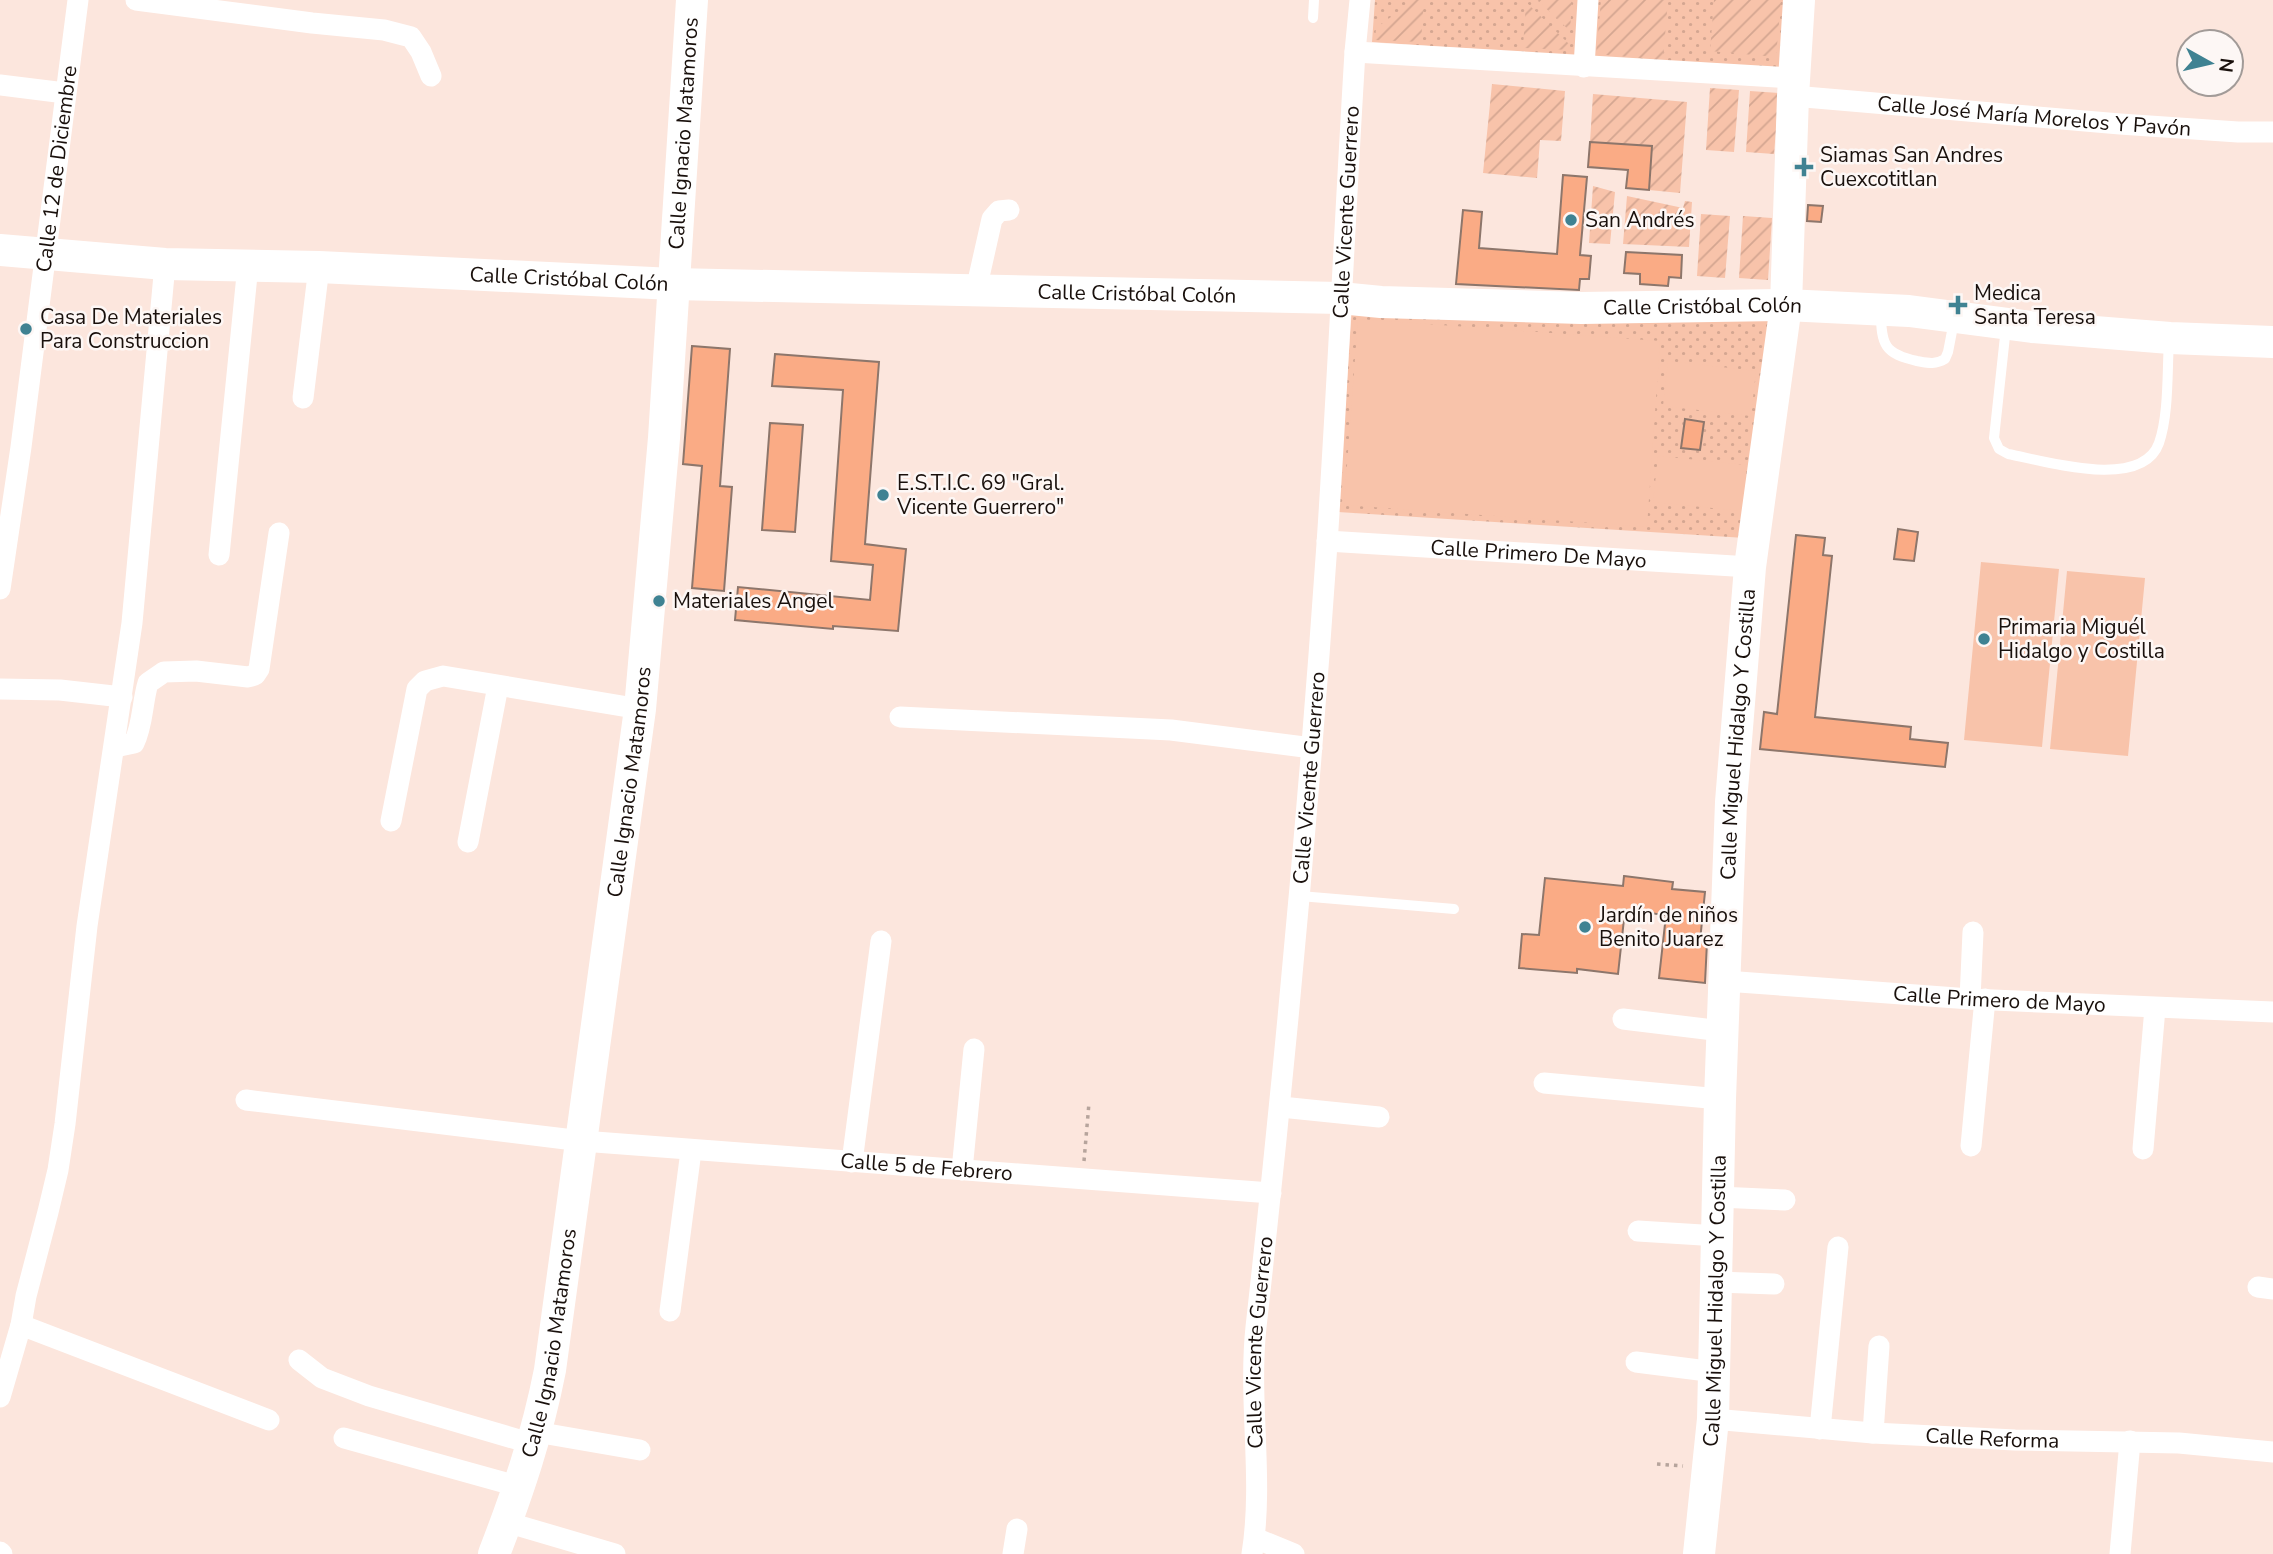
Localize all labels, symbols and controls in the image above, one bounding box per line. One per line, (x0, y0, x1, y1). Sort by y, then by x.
street label: Calle Ignacio Matamoros (662, 16, 705, 250)
north arrow (2175, 28, 2245, 98)
text: N (2212, 56, 2240, 74)
street label: Calle 12 de Diciembre (29, 64, 84, 274)
street label: Calle José María Morelos Y Pavón (1876, 89, 2192, 143)
street label: Calle Vicente Guerrero (1326, 105, 1366, 319)
place label: Siamas San Andres Cuexcotitlan (1820, 141, 2003, 193)
marker: Siamas San Andres Cuexcotitlan (1794, 157, 1814, 177)
place label: San Andrés (1585, 206, 1695, 234)
marker: San Andrés (1563, 212, 1579, 228)
street label: Calle Cristóbal Colón (469, 260, 669, 298)
street label: Calle Cristóbal Colón (1037, 278, 1237, 310)
place label: Medica Santa Teresa (1974, 279, 2096, 331)
street label: Calle Cristóbal Colón (1603, 291, 1803, 322)
marker: Medica Santa Teresa (1948, 295, 1968, 315)
place label: Casa De Materiales Para Construccion (40, 303, 222, 355)
marker: Casa De Materiales Para Construccion (18, 321, 34, 337)
place label: E.S.T.I.C. 69 "Gral. Vicente Guerrero" (896, 469, 1065, 521)
marker: E.S.T.I.C. 69 "Gral. Vicente Guerrero" (875, 487, 891, 503)
street label: Calle Primero De Mayo (1430, 533, 1648, 575)
place label: Materiales Angel (673, 587, 835, 615)
street label: Calle Miguel Hidalgo Y Costilla (1714, 587, 1762, 881)
marker: Materiales Angel (651, 593, 667, 609)
place label: Primaria Miguél Hidalgo y Costilla (1998, 613, 2165, 665)
marker: Primaria Miguél Hidalgo y Costilla (1976, 631, 1992, 647)
street label: Calle Ignacio Matamoros (600, 665, 658, 899)
street label: Calle Vicente Guerrero (1286, 671, 1332, 885)
place label: Jardín de niños Benito Juarez (1598, 901, 1738, 953)
marker: Jardín de niños Benito Juarez (1577, 919, 1593, 935)
street label: Calle Primero de Mayo (1892, 979, 2106, 1019)
street label: Calle 5 de Febrero (839, 1147, 1014, 1187)
street label: Calle Miguel Hidalgo Y Costilla (1696, 1154, 1733, 1448)
street label: Calle Ignacio Matamoros (515, 1227, 583, 1461)
street label: Calle Vicente Guerrero (1240, 1235, 1280, 1449)
street label: Calle Reforma (1925, 1422, 2059, 1455)

